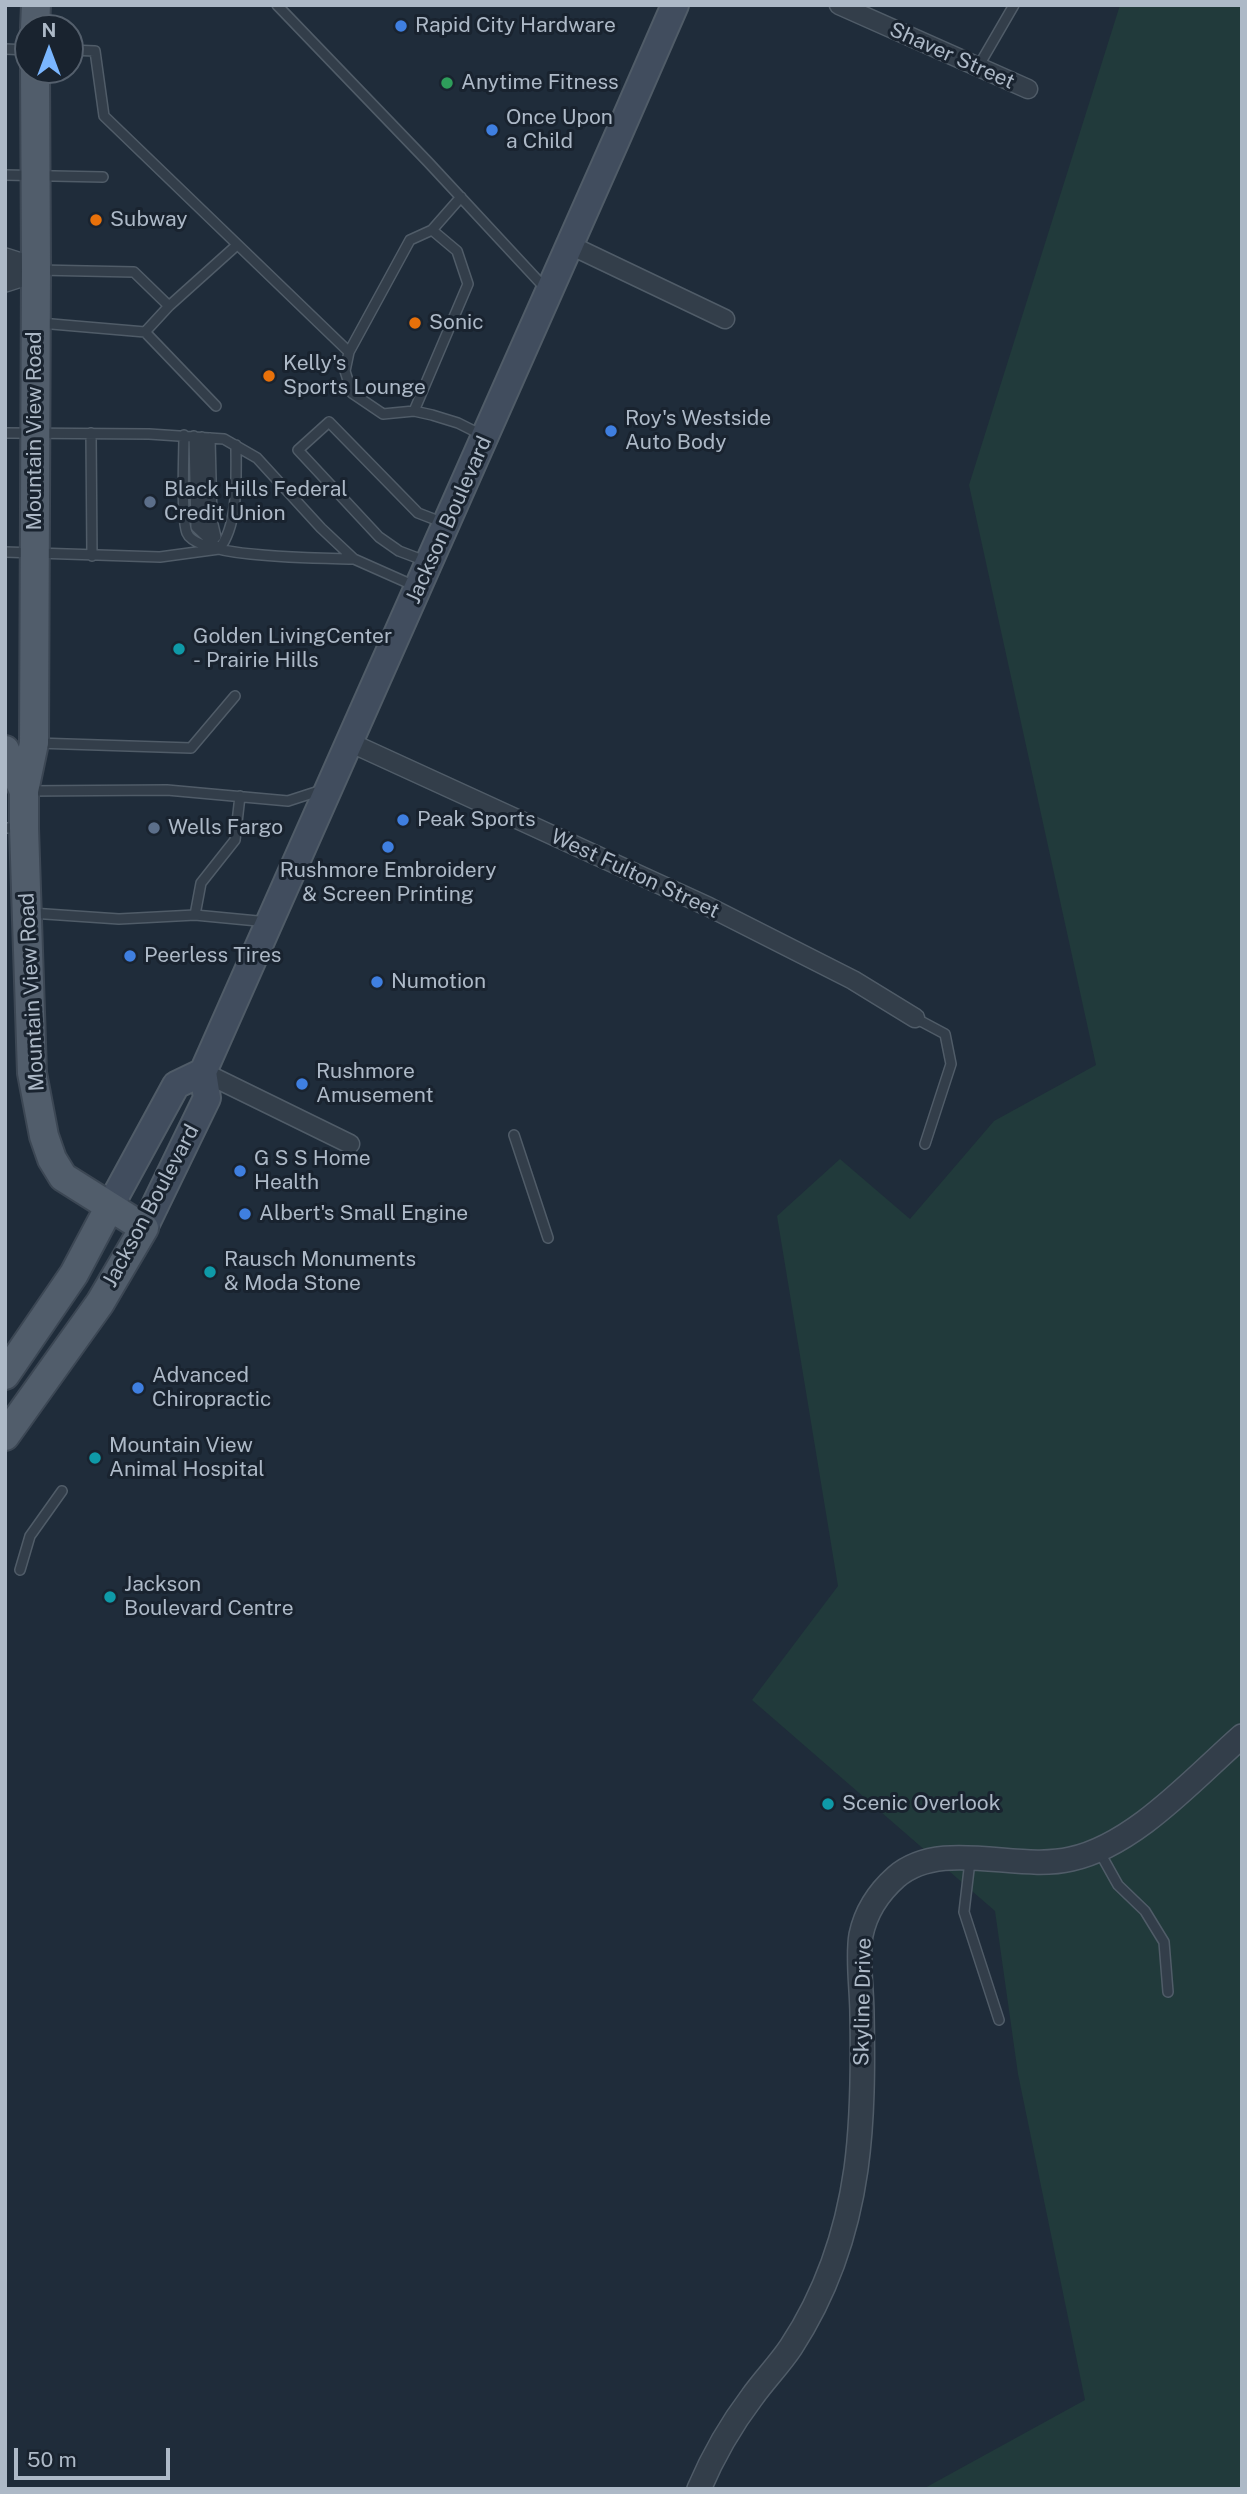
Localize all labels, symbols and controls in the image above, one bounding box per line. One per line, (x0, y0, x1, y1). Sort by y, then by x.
place label: Rapid City Hardware (415, 13, 616, 39)
north arrow (14, 14, 84, 84)
street label: Shaver Street (886, 17, 1018, 95)
marker: Rapid City Hardware (393, 18, 409, 34)
text: N (42, 19, 56, 41)
place label: Anytime Fitness (461, 70, 619, 96)
marker: Anytime Fitness (439, 75, 455, 91)
place label: Once Upon a Child (506, 105, 613, 155)
marker: Once Upon a Child (484, 122, 500, 138)
place label: Subway (110, 207, 187, 233)
marker: Subway (88, 212, 104, 228)
place label: Sonic (429, 310, 484, 336)
marker: Sonic (407, 315, 423, 331)
street label: Mountain View Road (22, 332, 48, 530)
place label: Kelly's Sports Lounge (283, 351, 426, 401)
marker: Kelly's Sports Lounge (261, 368, 277, 384)
place label: Roy's Westside Auto Body (625, 406, 771, 456)
marker: Roy's Westside Auto Body (603, 423, 619, 439)
street label: Jackson Boulevard (401, 432, 497, 608)
place label: Black Hills Federal Credit Union (164, 477, 348, 527)
marker: Black Hills Federal Credit Union (142, 494, 158, 510)
place label: Golden LivingCenter - Prairie Hills (193, 624, 392, 674)
marker: Golden LivingCenter - Prairie Hills (171, 641, 187, 657)
place label: Peak Sports (417, 807, 536, 833)
marker: Peak Sports (395, 812, 411, 828)
place label: Wells Fargo (168, 815, 283, 841)
marker: Wells Fargo (146, 820, 162, 836)
street label: West Fulton Street (547, 824, 723, 924)
marker: Rushmore Embroidery & Screen Printing (380, 839, 396, 855)
place label: Rushmore Embroidery & Screen Printing (280, 858, 496, 908)
street label: Mountain View Road (14, 892, 50, 1092)
place label: Peerless Tires (144, 943, 281, 969)
marker: Peerless Tires (122, 948, 138, 964)
place label: Numotion (391, 969, 486, 995)
marker: Numotion (369, 974, 385, 990)
place label: Rushmore Amusement (316, 1059, 434, 1109)
marker: Rushmore Amusement (294, 1076, 310, 1092)
street label: Jackson Boulevard (97, 1120, 205, 1292)
place label: G S S Home Health (254, 1146, 371, 1196)
marker: G S S Home Health (232, 1163, 248, 1179)
place label: Albert's Small Engine (259, 1201, 468, 1227)
marker: Albert's Small Engine (237, 1206, 253, 1222)
place label: Rausch Monuments & Moda Stone (224, 1247, 416, 1297)
marker: Rausch Monuments & Moda Stone (202, 1264, 218, 1280)
place label: Advanced Chiropractic (152, 1363, 271, 1413)
marker: Advanced Chiropractic (130, 1380, 146, 1396)
place label: Mountain View Animal Hospital (109, 1433, 265, 1483)
marker: Mountain View Animal Hospital (87, 1450, 103, 1466)
place label: Jackson Boulevard Centre (124, 1572, 294, 1622)
marker: Jackson Boulevard Centre (102, 1589, 118, 1605)
place label: Scenic Overlook (842, 1791, 1000, 1817)
marker: Scenic Overlook (820, 1796, 836, 1812)
street label: Skyline Drive (849, 1938, 877, 2066)
scale bar (18, 2434, 173, 2478)
text: 50 m (27, 2447, 77, 2472)

